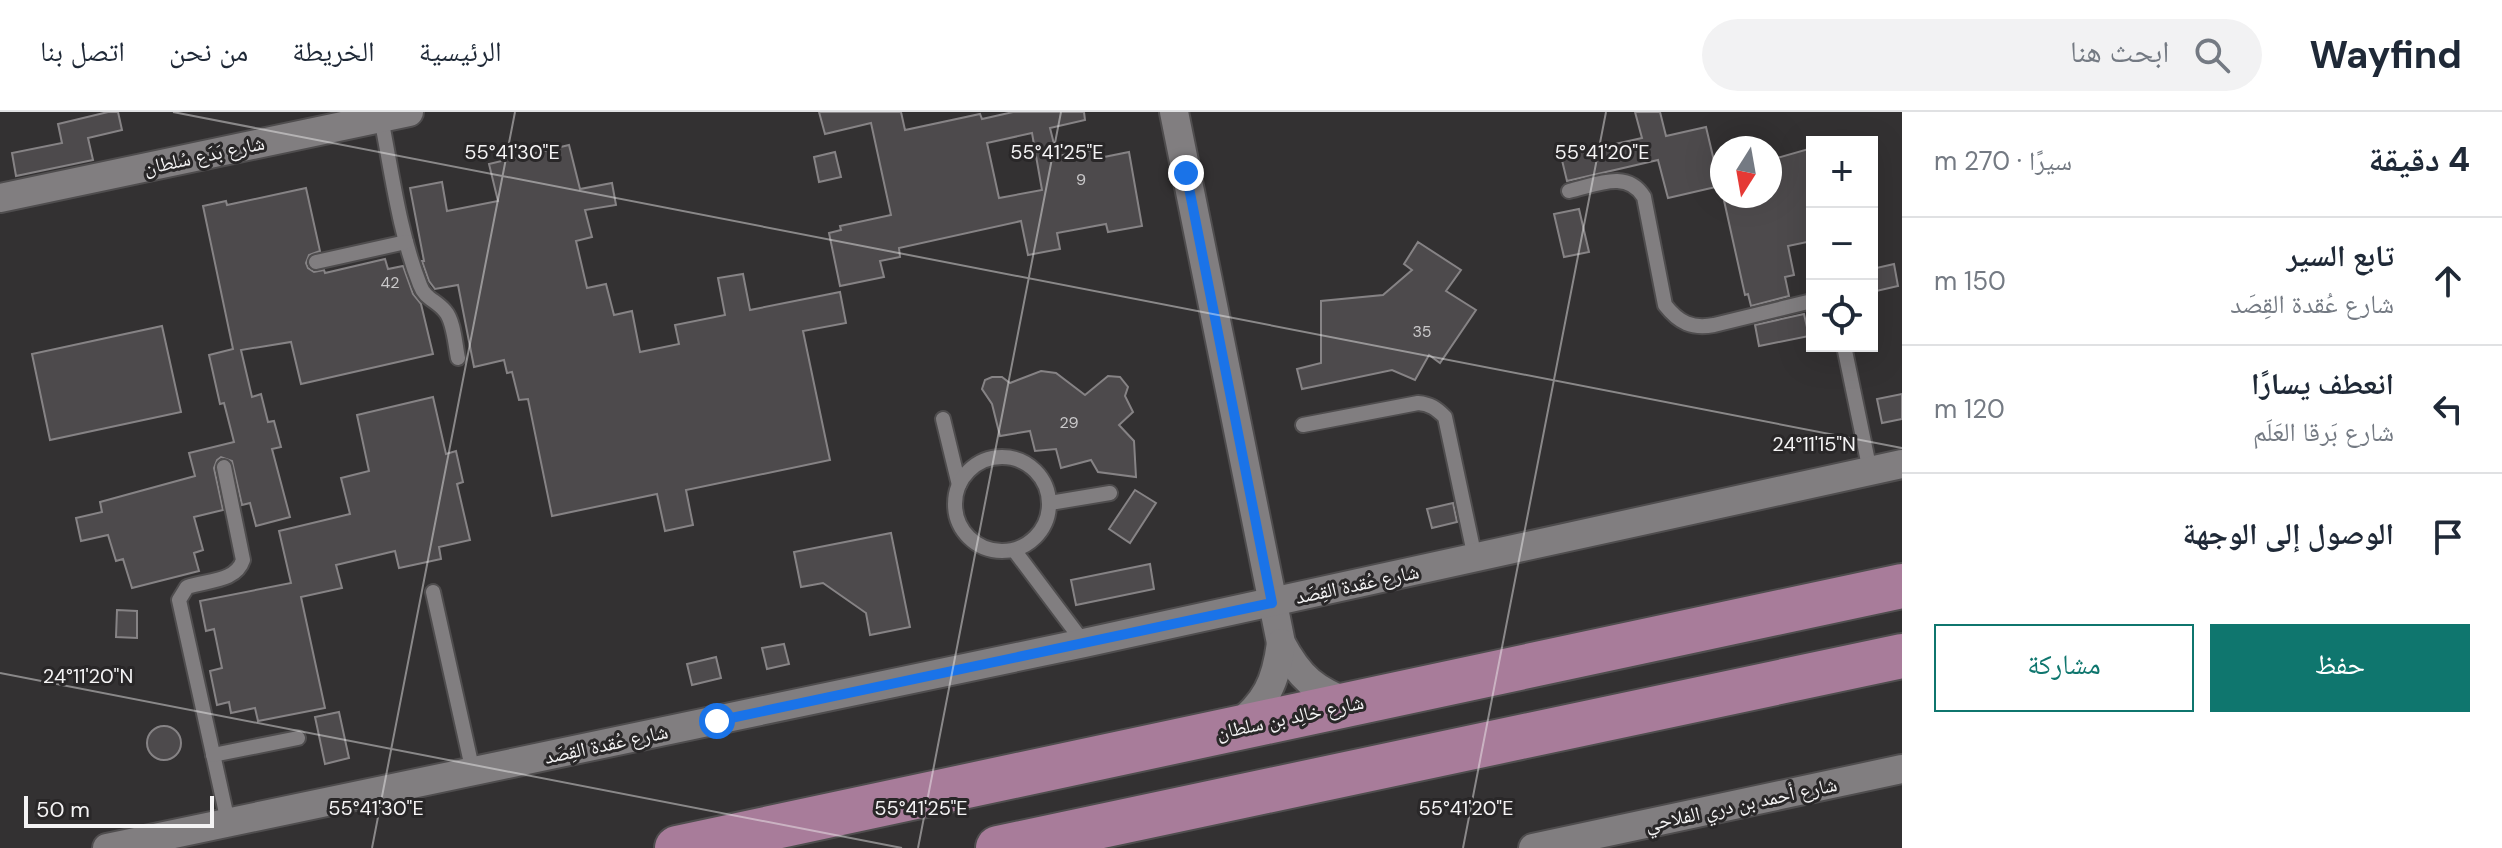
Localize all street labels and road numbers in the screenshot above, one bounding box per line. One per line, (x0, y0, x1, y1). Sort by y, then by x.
street label: شارع بَدَع سُلطان (141, 129, 267, 181)
street label: شارع عُقدة القِصَد (1293, 558, 1421, 610)
street label: شارع خالِد بن سلطان (1214, 689, 1366, 745)
street label: شارع عُقدة القِصَد (542, 718, 670, 770)
street label: شارع أحمد بن دري الفلاحي (1643, 771, 1840, 840)

